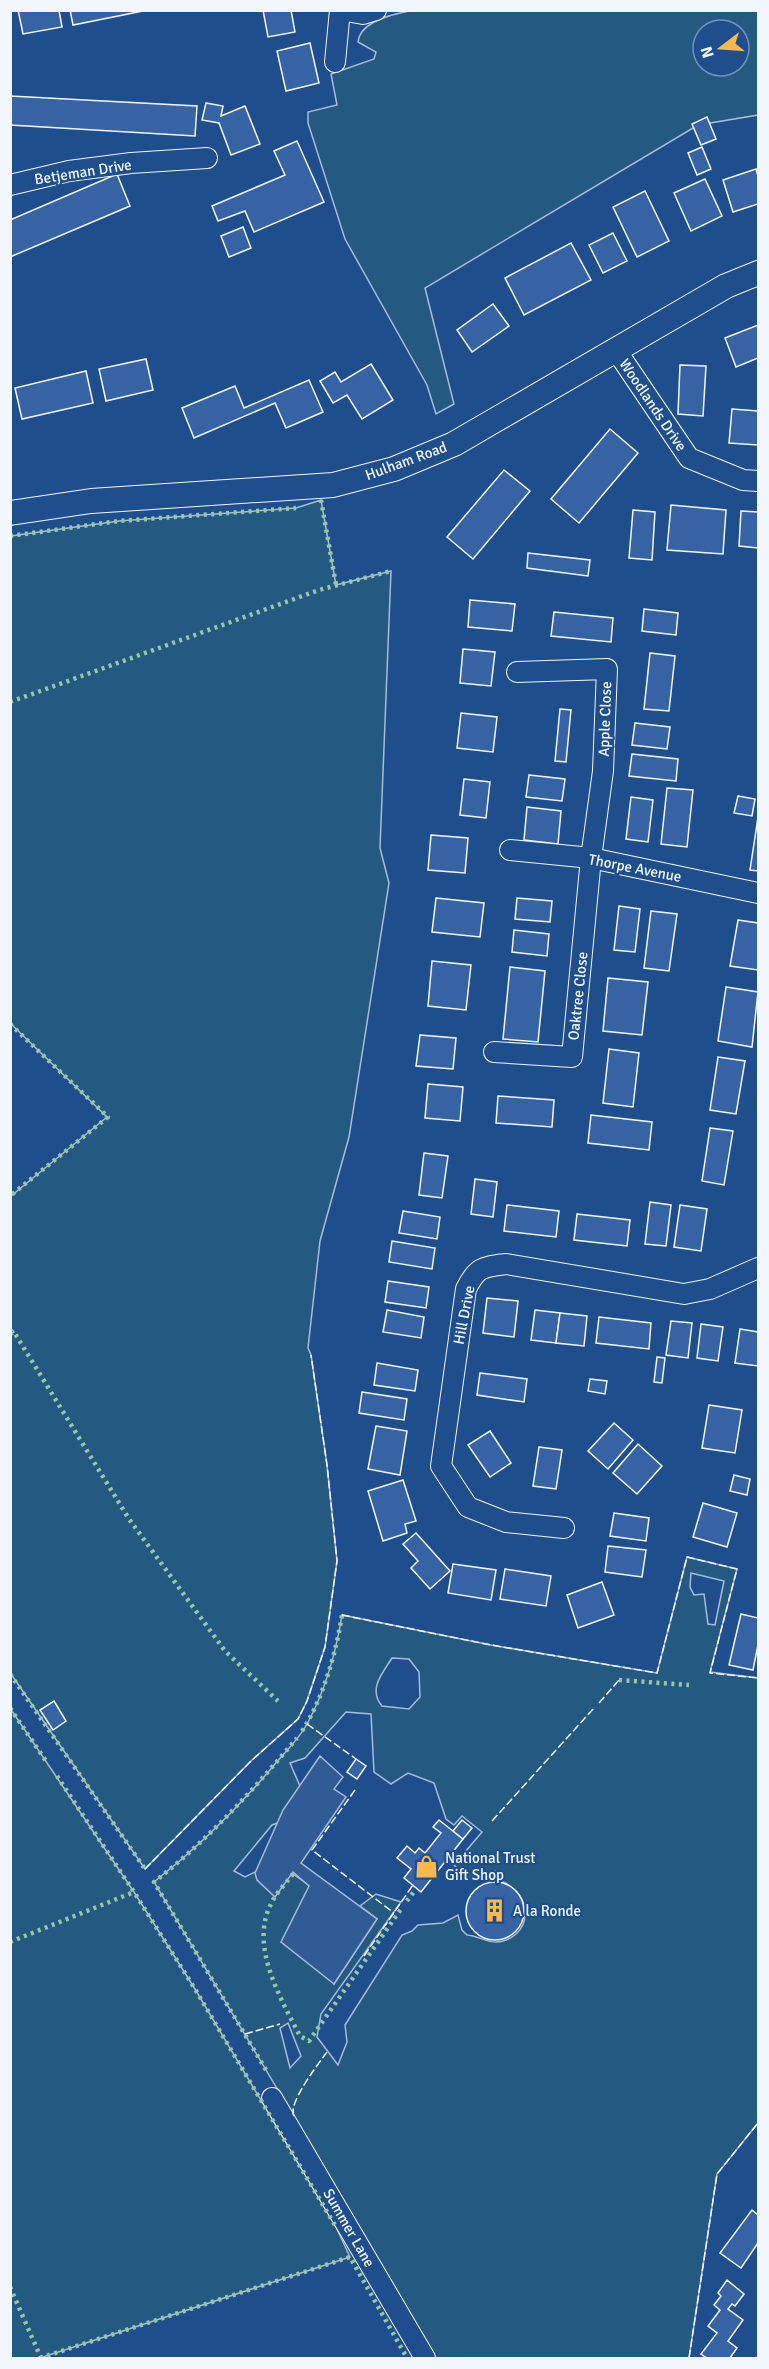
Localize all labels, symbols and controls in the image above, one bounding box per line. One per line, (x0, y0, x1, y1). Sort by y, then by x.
north arrow (691, 18, 751, 78)
text: N (696, 44, 719, 60)
street label: Betjeman Drive (33, 155, 133, 189)
street label: Woodlands Drive (616, 355, 690, 455)
street label: Hulham Road (363, 438, 449, 484)
street label: Apple Close (595, 681, 615, 757)
street label: Thorpe Avenue (587, 850, 683, 886)
street label: Oaktree Close (564, 951, 592, 1041)
street label: Hill Drive (449, 1284, 479, 1346)
place label: National Trust Gift Shop (445, 1849, 536, 1884)
shop icon: National Trust Gift Shop (414, 1854, 440, 1880)
building icon: A la Ronde (482, 1898, 508, 1924)
place label: A la Ronde (513, 1902, 581, 1920)
street label: Summer Lane (319, 2186, 379, 2270)

